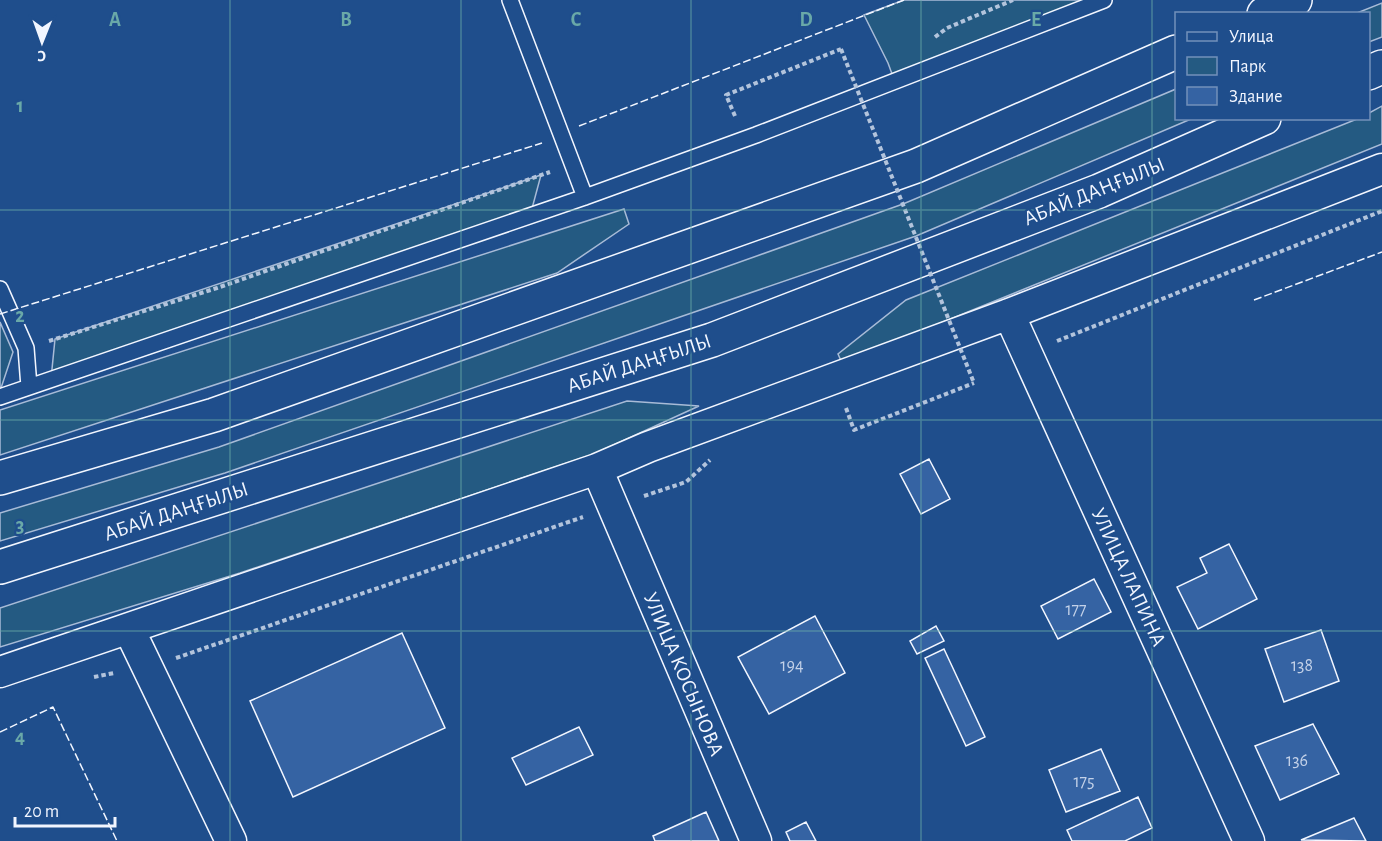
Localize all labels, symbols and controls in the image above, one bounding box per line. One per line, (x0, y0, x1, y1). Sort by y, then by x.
text: A (109, 10, 121, 30)
text: B (340, 10, 352, 30)
text: C (571, 10, 582, 30)
text: D (799, 10, 813, 30)
text: E (1031, 10, 1041, 30)
north arrow (12, 12, 72, 72)
legend (1175, 12, 1370, 120)
text: Улица (1229, 28, 1274, 46)
text: С (37, 48, 46, 64)
text: Парк (1229, 58, 1267, 76)
text: Здание (1229, 88, 1283, 106)
text: 1 (16, 96, 24, 116)
street label: АБАЙ ДАҢҒЫЛЫ (1020, 153, 1168, 229)
text: 2 (15, 306, 25, 326)
street label: АБАЙ ДАҢҒЫЛЫ (564, 329, 714, 397)
street label: АБАЙ ДАҢҒЫЛЫ (101, 477, 251, 545)
street label: УЛИЦА ЛАПИНА (1087, 505, 1170, 650)
text: 3 (16, 516, 24, 536)
street label: УЛИЦА КОСЫНОВА (640, 589, 727, 759)
house number: 177 (1065, 601, 1087, 619)
house number: 194 (780, 657, 804, 675)
house number: 138 (1291, 657, 1313, 675)
text: 4 (15, 727, 25, 747)
house number: 136 (1286, 752, 1308, 770)
house number: 175 (1073, 773, 1095, 791)
scale bar (15, 790, 116, 828)
text: 20 m (24, 803, 59, 821)

